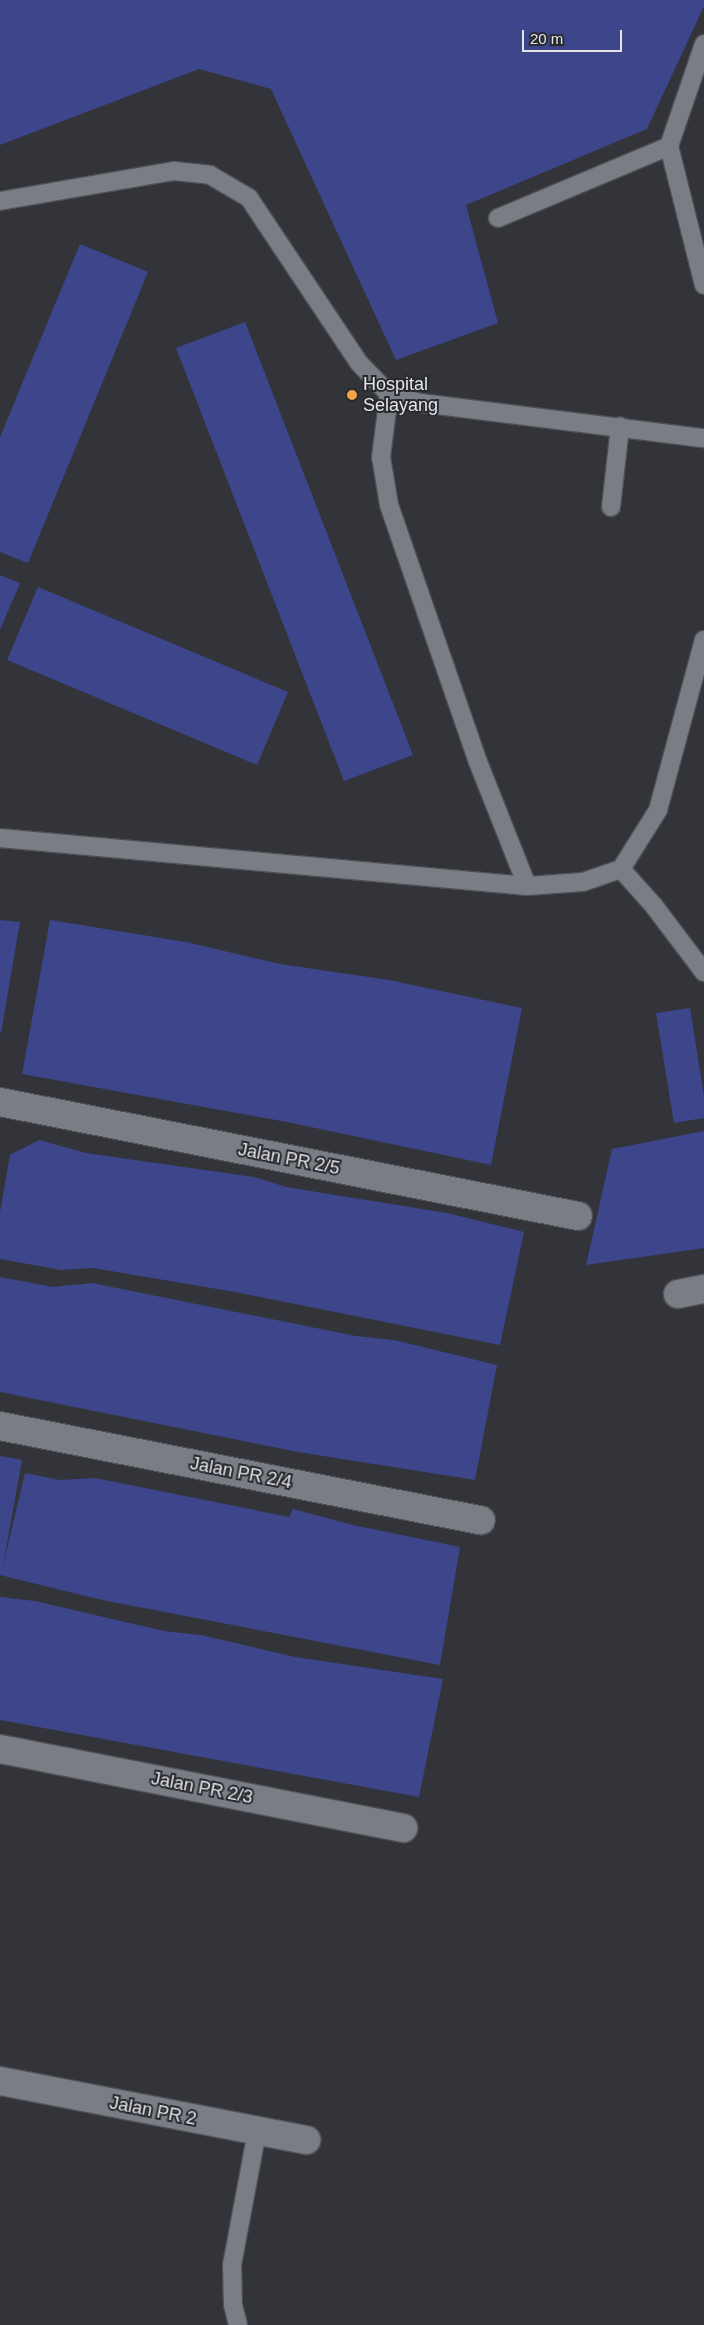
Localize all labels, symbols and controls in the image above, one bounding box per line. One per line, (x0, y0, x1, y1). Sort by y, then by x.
scale bar (524, 20, 624, 52)
text: 20 m (530, 30, 563, 47)
place label: Hospital Selayang (363, 374, 438, 416)
marker: Hospital Selayang (345, 388, 359, 402)
street label: Jalan PR 2/5 (236, 1139, 342, 1179)
street label: Jalan PR 2/4 (188, 1453, 294, 1493)
street label: Jalan PR 2/3 (149, 1768, 255, 1808)
street label: Jalan PR 2 (108, 2092, 198, 2130)

